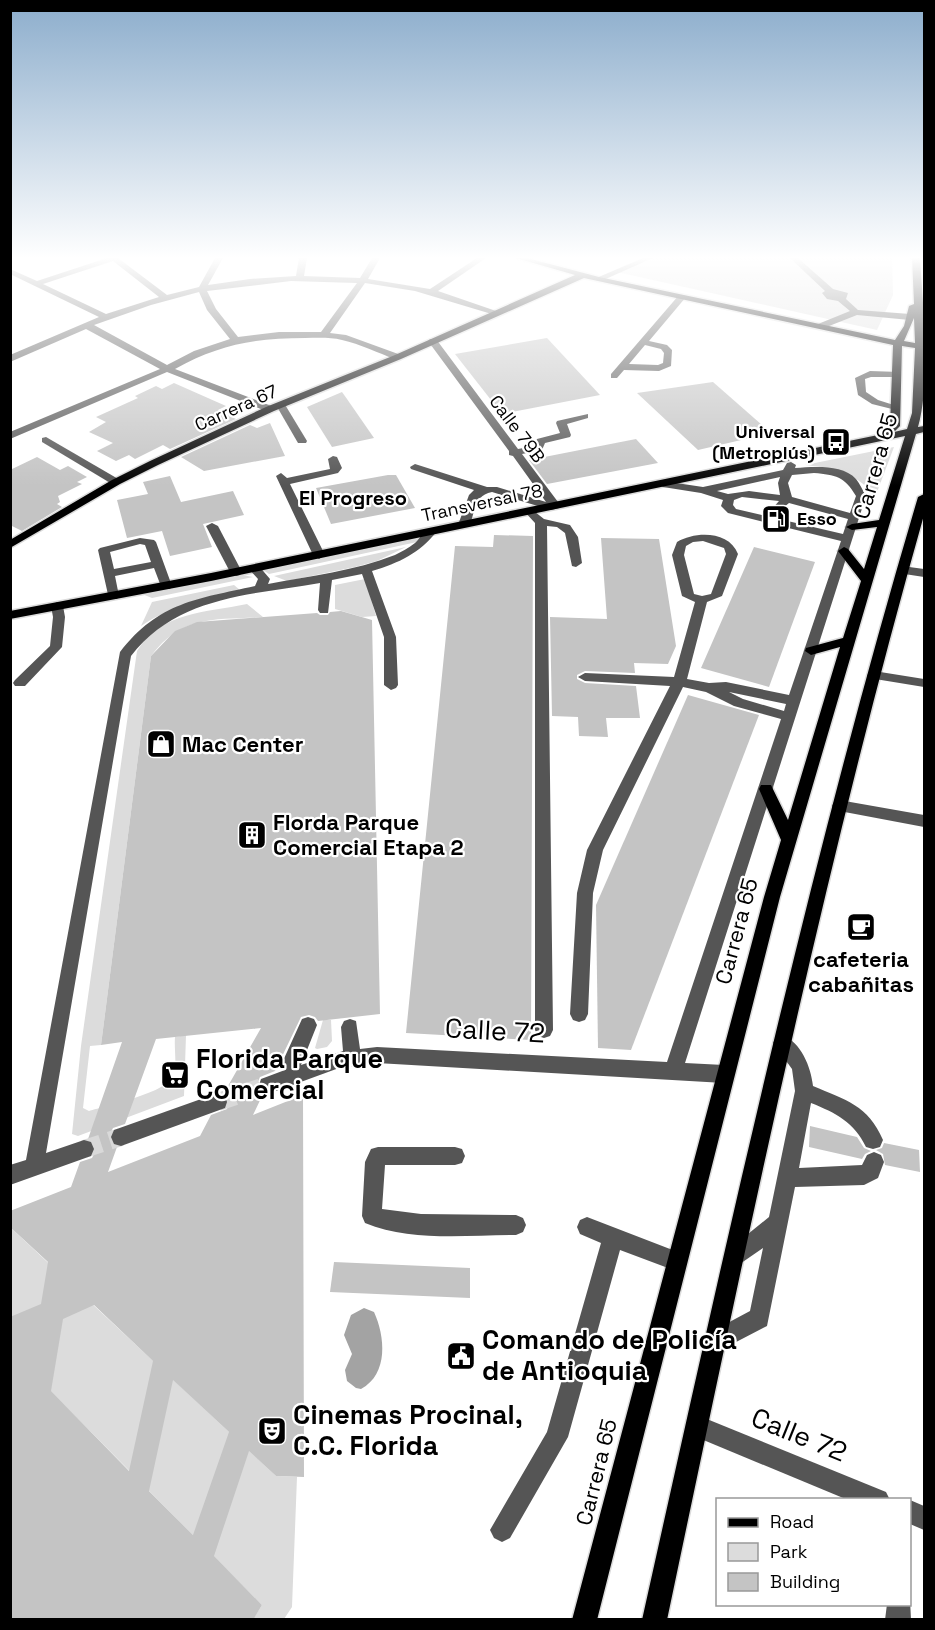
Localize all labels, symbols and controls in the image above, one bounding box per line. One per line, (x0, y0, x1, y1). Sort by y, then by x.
street label: Carrera 67 (191, 379, 281, 436)
street label: Calle 79B (484, 390, 550, 467)
street label: Carrera 65 (847, 410, 903, 522)
place label: Universal (Metroplús) (712, 420, 815, 464)
bus stop icon: Universal (Metroplús) (820, 426, 852, 458)
street label: Transversal 78 (419, 478, 544, 527)
district label: El Progreso (299, 485, 407, 511)
fuel station icon: Esso (760, 503, 792, 535)
place label: Esso (797, 507, 837, 530)
shop icon: Mac Center (145, 728, 177, 760)
place label: Mac Center (182, 730, 304, 758)
place label: Florda Parque Comercial Etapa 2 (273, 808, 464, 861)
building icon: Florda Parque Comercial Etapa 2 (236, 819, 268, 851)
street label: Carrera 65 (708, 875, 764, 987)
cafe icon: cafeteria cabañitas (845, 911, 877, 943)
place label: cafeteria cabañitas (808, 945, 914, 998)
street label: Calle 72 (444, 1010, 546, 1051)
place label: Florida Parque Comercial (196, 1041, 383, 1107)
supermarket icon: Florida Parque Comercial (159, 1059, 191, 1091)
place label: Comando de Policía de Antioquia (482, 1322, 737, 1388)
public building icon: Comando de Policía de Antioquia (445, 1340, 477, 1372)
place label: Cinemas Procinal, C.C. Florida (293, 1397, 523, 1463)
street label: Calle 72 (746, 1400, 852, 1470)
theatre icon: Cinemas Procinal, C.C. Florida (256, 1415, 288, 1447)
street label: Carrera 65 (569, 1416, 623, 1528)
legend (716, 1498, 911, 1606)
text: Road (770, 1510, 814, 1533)
text: Park (770, 1540, 808, 1563)
text: Building (770, 1570, 840, 1593)

